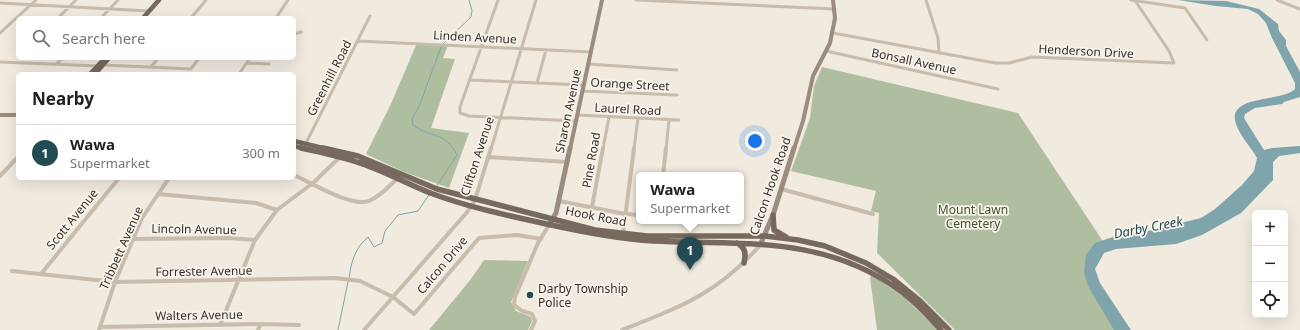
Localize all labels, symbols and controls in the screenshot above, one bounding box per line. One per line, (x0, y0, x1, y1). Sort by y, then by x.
search box (16, 16, 296, 60)
street label: Linden Avenue (433, 26, 517, 48)
icon: search (30, 27, 52, 49)
text: Search here (62, 28, 145, 48)
street label: Greenhill Road (303, 37, 355, 119)
street label: Henderson Drive (1038, 40, 1134, 62)
street label: Bonsall Avenue (870, 44, 958, 78)
street label: Sharon Avenue (551, 67, 585, 155)
street label: Orange Street (590, 73, 671, 95)
text: Nearby (32, 87, 94, 110)
street label: Laurel Road (594, 99, 662, 119)
street label: Clifton Avenue (456, 114, 498, 198)
street label: Pine Road (578, 131, 604, 189)
your location (745, 131, 765, 151)
text: Wawa (70, 134, 115, 154)
street label: Calcon Hook Road (745, 135, 795, 237)
text: 1 (41, 144, 49, 162)
text: 300 m (242, 144, 280, 162)
text: Supermarket (70, 154, 150, 172)
popup (636, 172, 744, 224)
text: Wawa (650, 179, 695, 199)
street label: Scott Avenue (42, 185, 102, 253)
text: Supermarket (650, 199, 730, 217)
park label: Mount Lawn Cemetery (938, 201, 1008, 232)
street label: Hook Road (564, 202, 628, 230)
street label: Tribbett Avenue (95, 203, 147, 292)
map controls (1252, 210, 1288, 318)
button: + (1252, 210, 1288, 246)
water label: Darby Creek (1112, 211, 1185, 243)
street label: Lincoln Avenue (151, 220, 237, 238)
street label: Calcon Drive (413, 232, 471, 298)
pin: 1 (677, 237, 703, 270)
button: − (1252, 246, 1288, 282)
street label: Forrester Avenue (155, 262, 253, 280)
place label: Darby Township Police (538, 280, 628, 311)
button: locate (1252, 282, 1288, 318)
marker: Darby Township Police (525, 290, 535, 300)
street label: Walters Avenue (155, 306, 243, 324)

